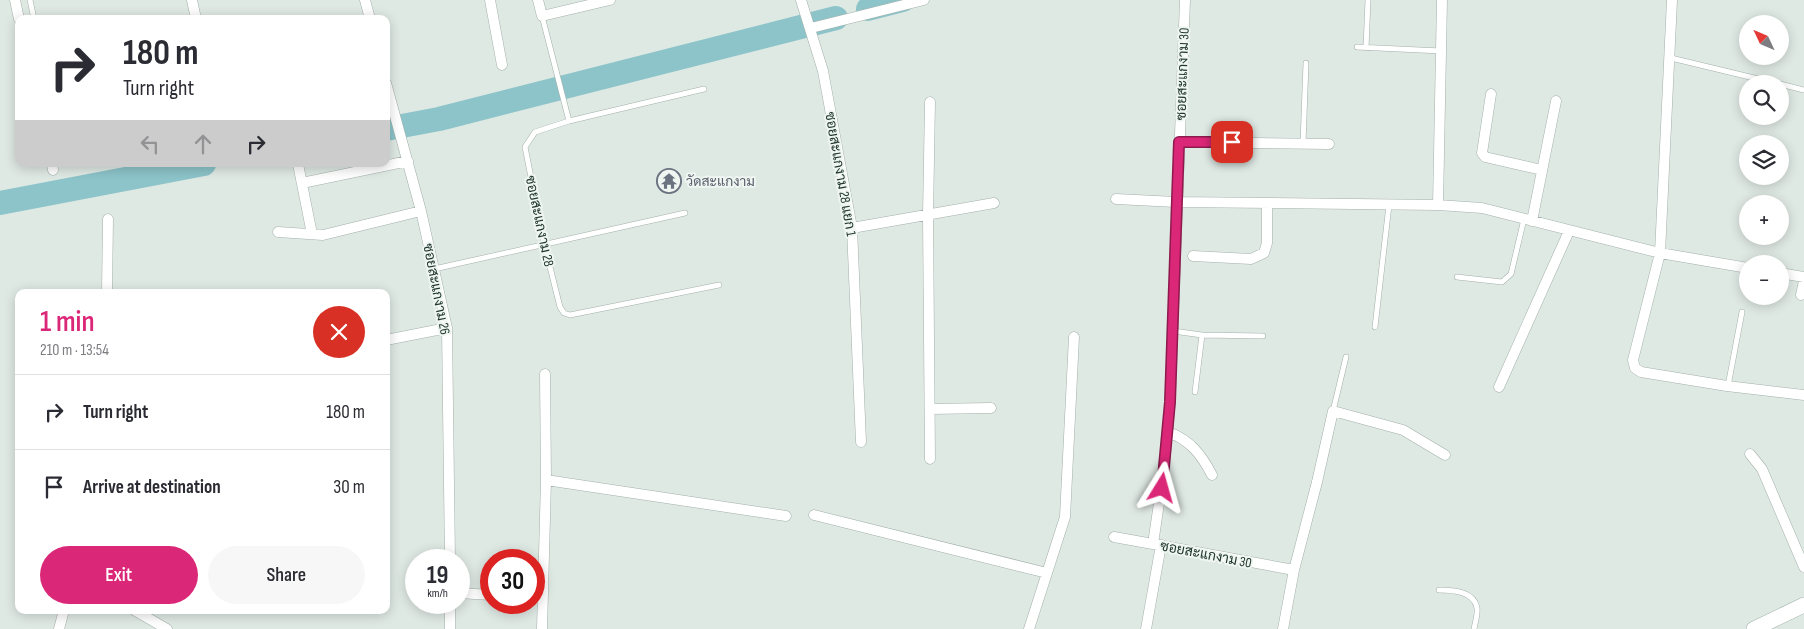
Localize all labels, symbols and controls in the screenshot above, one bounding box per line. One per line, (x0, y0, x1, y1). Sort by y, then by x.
north arrow (1739, 15, 1789, 65)
map controls (1739, 15, 1789, 305)
street label: ซอยสะแกงาม 30 (1172, 27, 1193, 121)
text: 180 m (123, 32, 199, 75)
icon: right (40, 35, 105, 100)
text: Turn right (123, 75, 194, 102)
button: search (1739, 75, 1789, 125)
street label: ซอยสะแกงาม 28 แยก 1 (821, 111, 860, 238)
pin (1211, 121, 1253, 163)
icon: arrive (1218, 128, 1246, 156)
icon: left (136, 130, 164, 158)
icon: ahead (189, 130, 217, 158)
icon: right (242, 130, 270, 158)
button: layers (1739, 135, 1789, 185)
temple icon: วัดสะแกงาม (656, 168, 682, 194)
place label: วัดสะแกงาม (686, 173, 755, 190)
street label: ซอยสะแกงาม 28 (522, 174, 557, 268)
button: + (1739, 195, 1789, 245)
street label: ซอยสะแกงาม 26 (419, 242, 454, 336)
button: − (1739, 255, 1789, 305)
text: 1 min (40, 304, 95, 340)
button: close (313, 306, 365, 358)
text: 210 m · 13:54 (40, 341, 109, 360)
icon: right (40, 398, 68, 426)
text: Turn right (83, 401, 148, 424)
text: 180 m (326, 401, 365, 424)
position arrow (1135, 461, 1187, 513)
icon: arrive (40, 473, 68, 501)
text: Arrive at destination (83, 476, 221, 499)
text: 30 m (333, 476, 365, 499)
street label: ซอยสะแกงาม 30 (1159, 537, 1253, 572)
button: Exit (40, 546, 198, 604)
button: Share (208, 546, 365, 604)
speed limit sign: 30 (480, 549, 545, 614)
text: 19 (427, 560, 448, 591)
text: km/h (427, 586, 448, 601)

